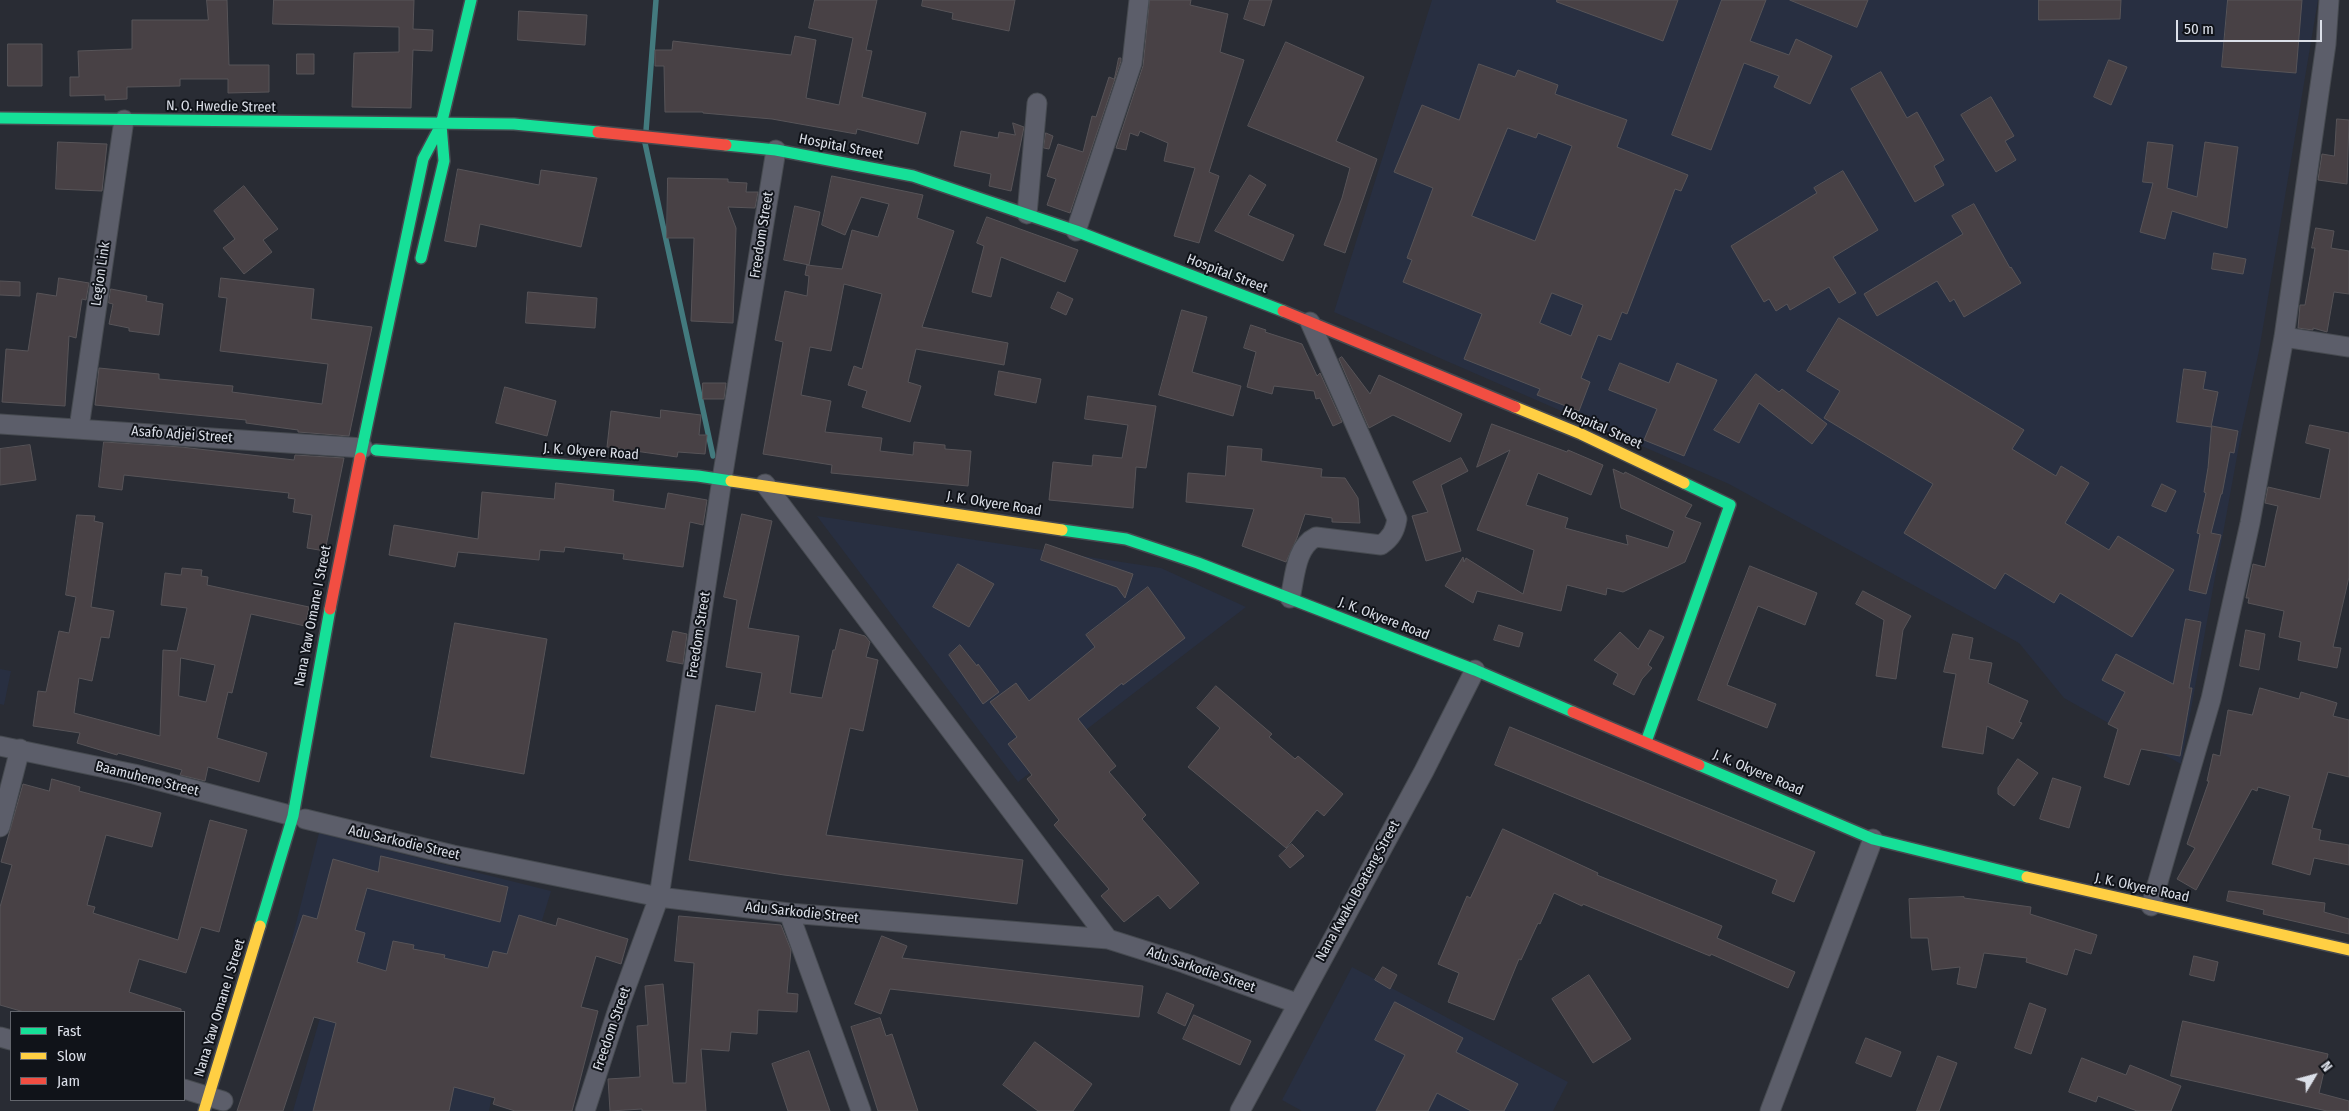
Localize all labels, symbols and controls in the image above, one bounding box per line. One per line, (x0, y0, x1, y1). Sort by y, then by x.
scale bar (2179, 10, 2325, 42)
text: 50 m (2184, 20, 2214, 38)
street label: N. O. Hwedie Street (166, 98, 276, 116)
street label: Hospital Street (797, 131, 885, 163)
street label: Freedom Street (747, 191, 777, 279)
street label: Legion Link (88, 241, 114, 307)
street label: Hospital Street (1184, 251, 1270, 297)
street label: Hospital Street (1560, 403, 1644, 453)
street label: Asafo Adjei Street (131, 423, 233, 447)
street label: J. K. Okyere Road (543, 440, 639, 464)
street label: J. K. Okyere Road (945, 488, 1043, 520)
street label: Nana Yaw Omane I Street (291, 544, 335, 688)
street label: Freedom Street (684, 591, 714, 679)
street label: J. K. Okyere Road (1336, 594, 1432, 644)
street label: J. K. Okyere Road (1711, 747, 1805, 799)
street label: Baamuhene Street (94, 758, 200, 800)
street label: Nana Kwaku Boateng Street (1312, 818, 1404, 964)
street label: Adu Sarkodie Street (347, 822, 461, 864)
street label: J. K. Okyere Road (2093, 870, 2191, 906)
street label: Adu Sarkodie Street (745, 899, 859, 927)
street label: Nana Yaw Omane I Street (191, 937, 249, 1079)
street label: Adu Sarkodie Street (1145, 944, 1257, 996)
street label: Freedom Street (590, 985, 634, 1073)
legend (10, 1011, 185, 1101)
text: Fast (57, 1022, 81, 1040)
text: Slow (57, 1047, 86, 1065)
north arrow (2289, 1051, 2339, 1101)
text: N (2317, 1058, 2336, 1075)
text: Jam (57, 1072, 80, 1090)

